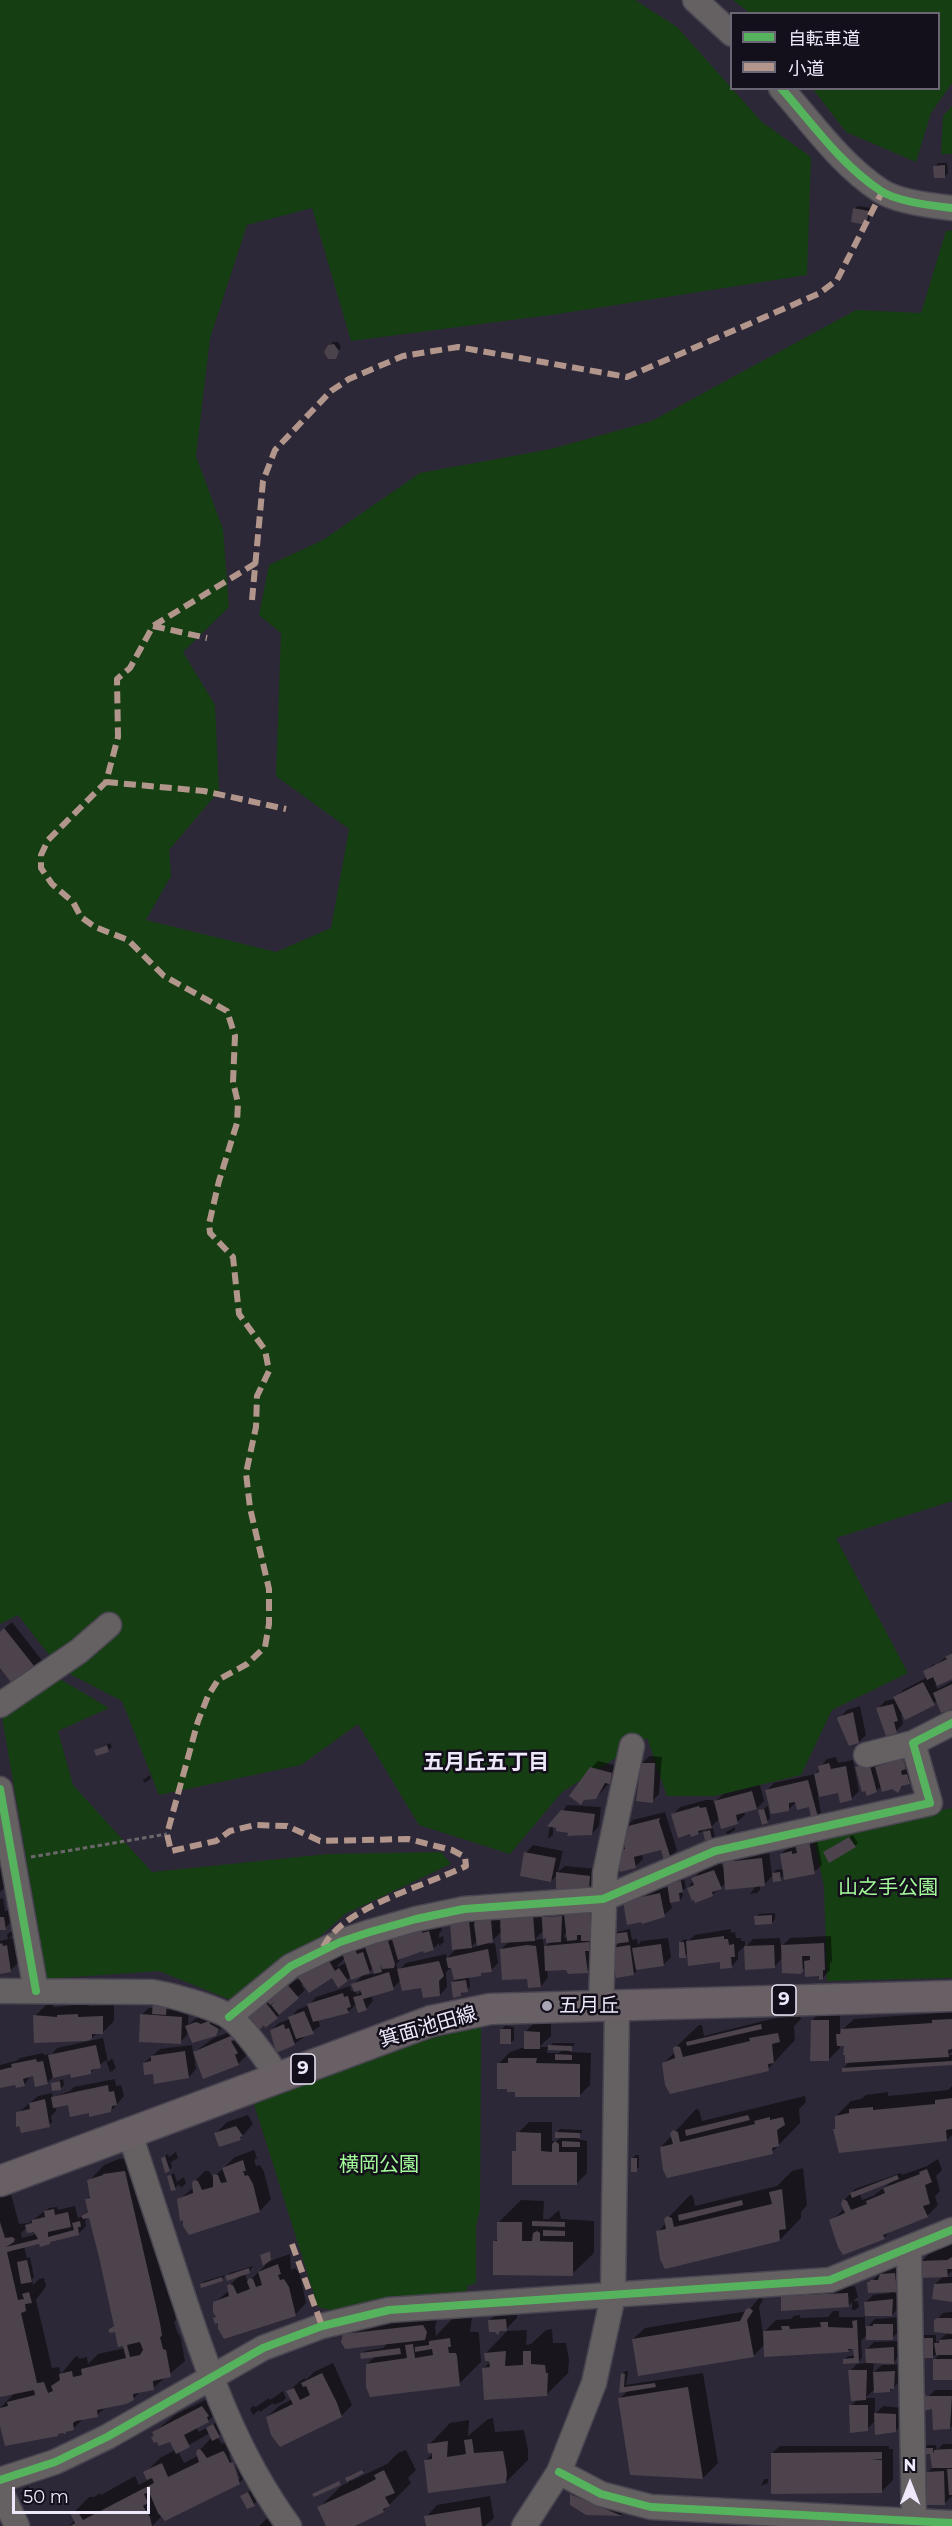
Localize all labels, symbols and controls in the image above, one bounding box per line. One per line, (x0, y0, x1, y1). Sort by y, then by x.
legend (730, 12, 940, 90)
text: 自転車道 (788, 28, 860, 50)
text: 小道 (788, 58, 824, 80)
district label: 五月丘五丁目 (423, 1750, 549, 1776)
park label: 山之手公園 (838, 1876, 938, 1900)
road number: 9 (772, 1985, 796, 2015)
place label: 五月丘 (559, 1994, 619, 2018)
marker: 五月丘 (540, 1999, 554, 2013)
street label: 箕面池田線 (377, 2002, 479, 2052)
road number: 9 (291, 2054, 315, 2084)
park label: 横岡公園 (339, 2153, 419, 2177)
north arrow (880, 2454, 940, 2514)
text: N (904, 2456, 916, 2475)
scale bar (15, 2475, 153, 2513)
text: 50 m (23, 2486, 69, 2508)

